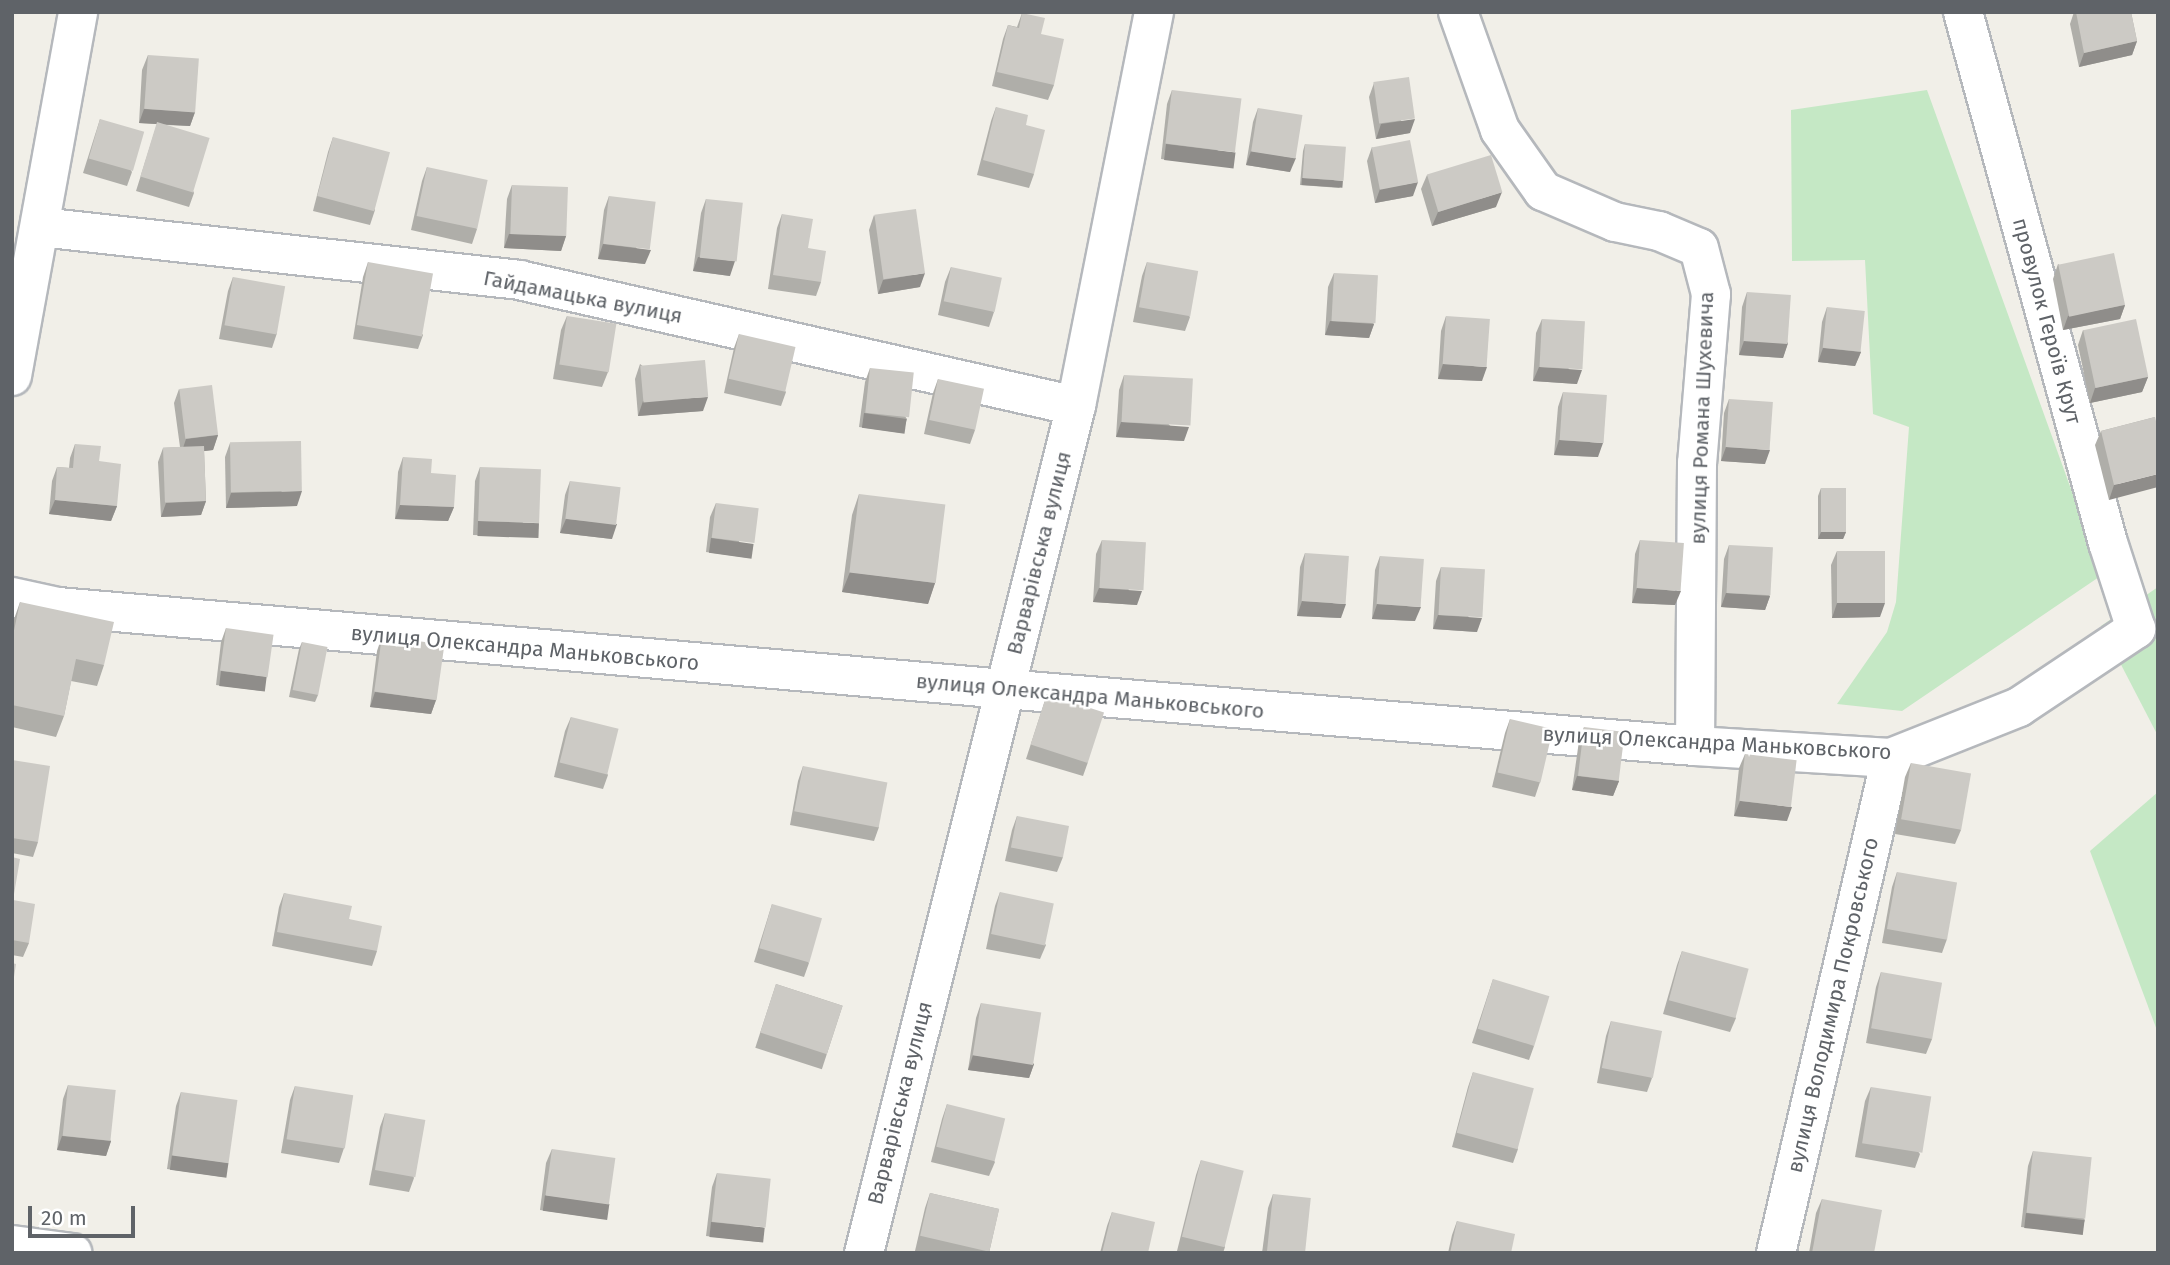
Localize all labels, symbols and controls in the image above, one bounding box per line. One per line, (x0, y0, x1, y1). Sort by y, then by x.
street label: провулок Героїв Крут (2007, 215, 2087, 427)
street label: Гайдамацька вулиця (481, 265, 685, 329)
street label: вулиця Романа Шухевича (1685, 291, 1719, 545)
street label: Варварівська вулиця (1002, 449, 1076, 657)
street label: вулиця Олександра Маньковського (350, 620, 700, 676)
street label: вулиця Олександра Маньковського (915, 668, 1265, 724)
street label: вулиця Олександра Маньковського (1542, 721, 1892, 765)
street label: вулиця Володимира Покровського (1782, 835, 1884, 1175)
street label: Варварівська вулиця (863, 999, 937, 1207)
scale bar (32, 1192, 138, 1236)
text: 20 m (41, 1205, 87, 1231)

